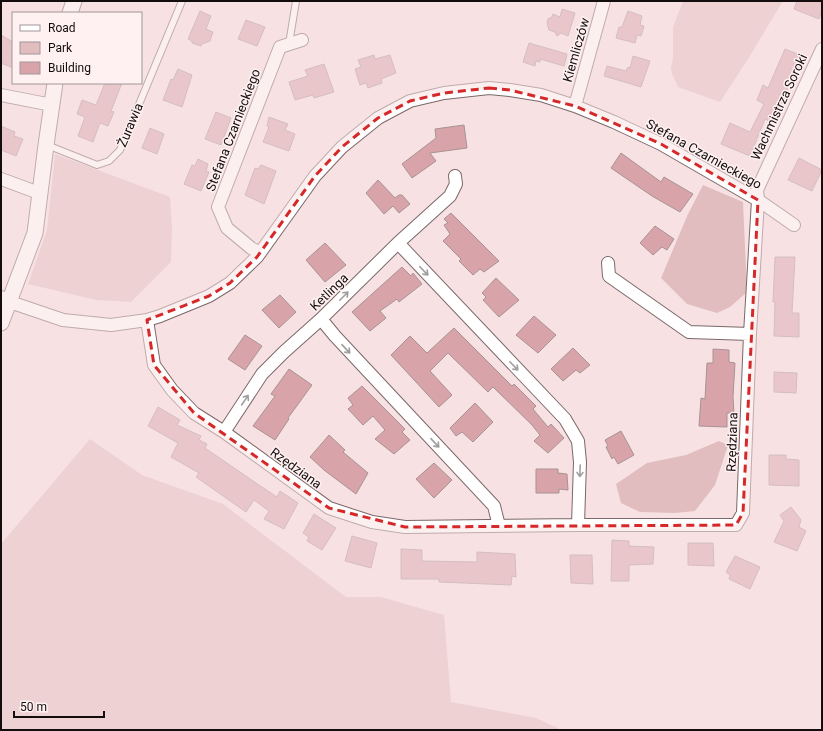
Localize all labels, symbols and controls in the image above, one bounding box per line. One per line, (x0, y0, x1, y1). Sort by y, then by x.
legend (12, 12, 142, 84)
street label: Kiemliczów (560, 16, 592, 84)
text: Road (48, 21, 76, 35)
text: Park (48, 41, 73, 55)
street label: Wachmistrza Soroki (748, 51, 810, 163)
text: Building (48, 61, 91, 75)
street label: Stefana Czarnieckiego (203, 67, 263, 193)
street label: Żurawia (114, 101, 146, 149)
street label: Stefana Czarnieckiego (644, 116, 764, 192)
one-way arrow (420, 266, 429, 276)
street label: Ketlinga (307, 270, 351, 314)
one-way arrow (339, 291, 349, 301)
one-way arrow (342, 344, 351, 354)
one-way arrow (509, 360, 518, 370)
one-way arrow (241, 394, 249, 405)
street label: Rzędziana (723, 412, 741, 472)
one-way arrow (431, 438, 440, 448)
street label: Rzędziana (268, 444, 324, 492)
one-way arrow (576, 464, 584, 477)
scale bar (14, 693, 104, 719)
text: 50 m (20, 700, 47, 714)

